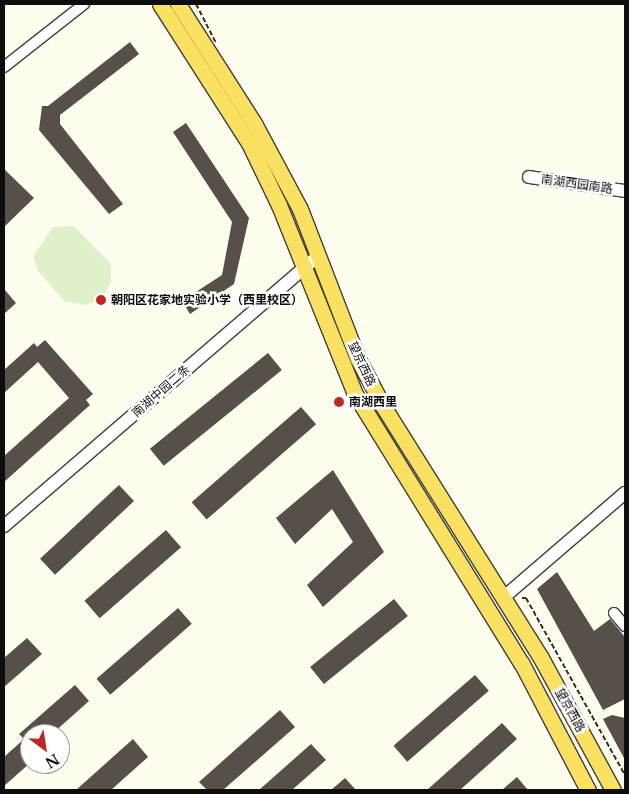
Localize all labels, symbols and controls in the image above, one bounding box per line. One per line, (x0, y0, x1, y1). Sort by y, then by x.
street label: 南湖西园南路 (540, 172, 614, 196)
place label: 朝阳区花家地实验小学（西里校区） (111, 293, 303, 307)
marker: 朝阳区花家地实验小学（西里校区） (95, 294, 107, 306)
street label: 望京西路 (345, 339, 379, 389)
street label: 南湖中园二条 (129, 362, 193, 420)
place label: 南湖西里 (349, 395, 397, 409)
marker: 南湖西里 (333, 396, 345, 408)
street label: 望京西路 (552, 686, 588, 734)
north arrow (20, 724, 70, 774)
text: N (42, 750, 62, 772)

